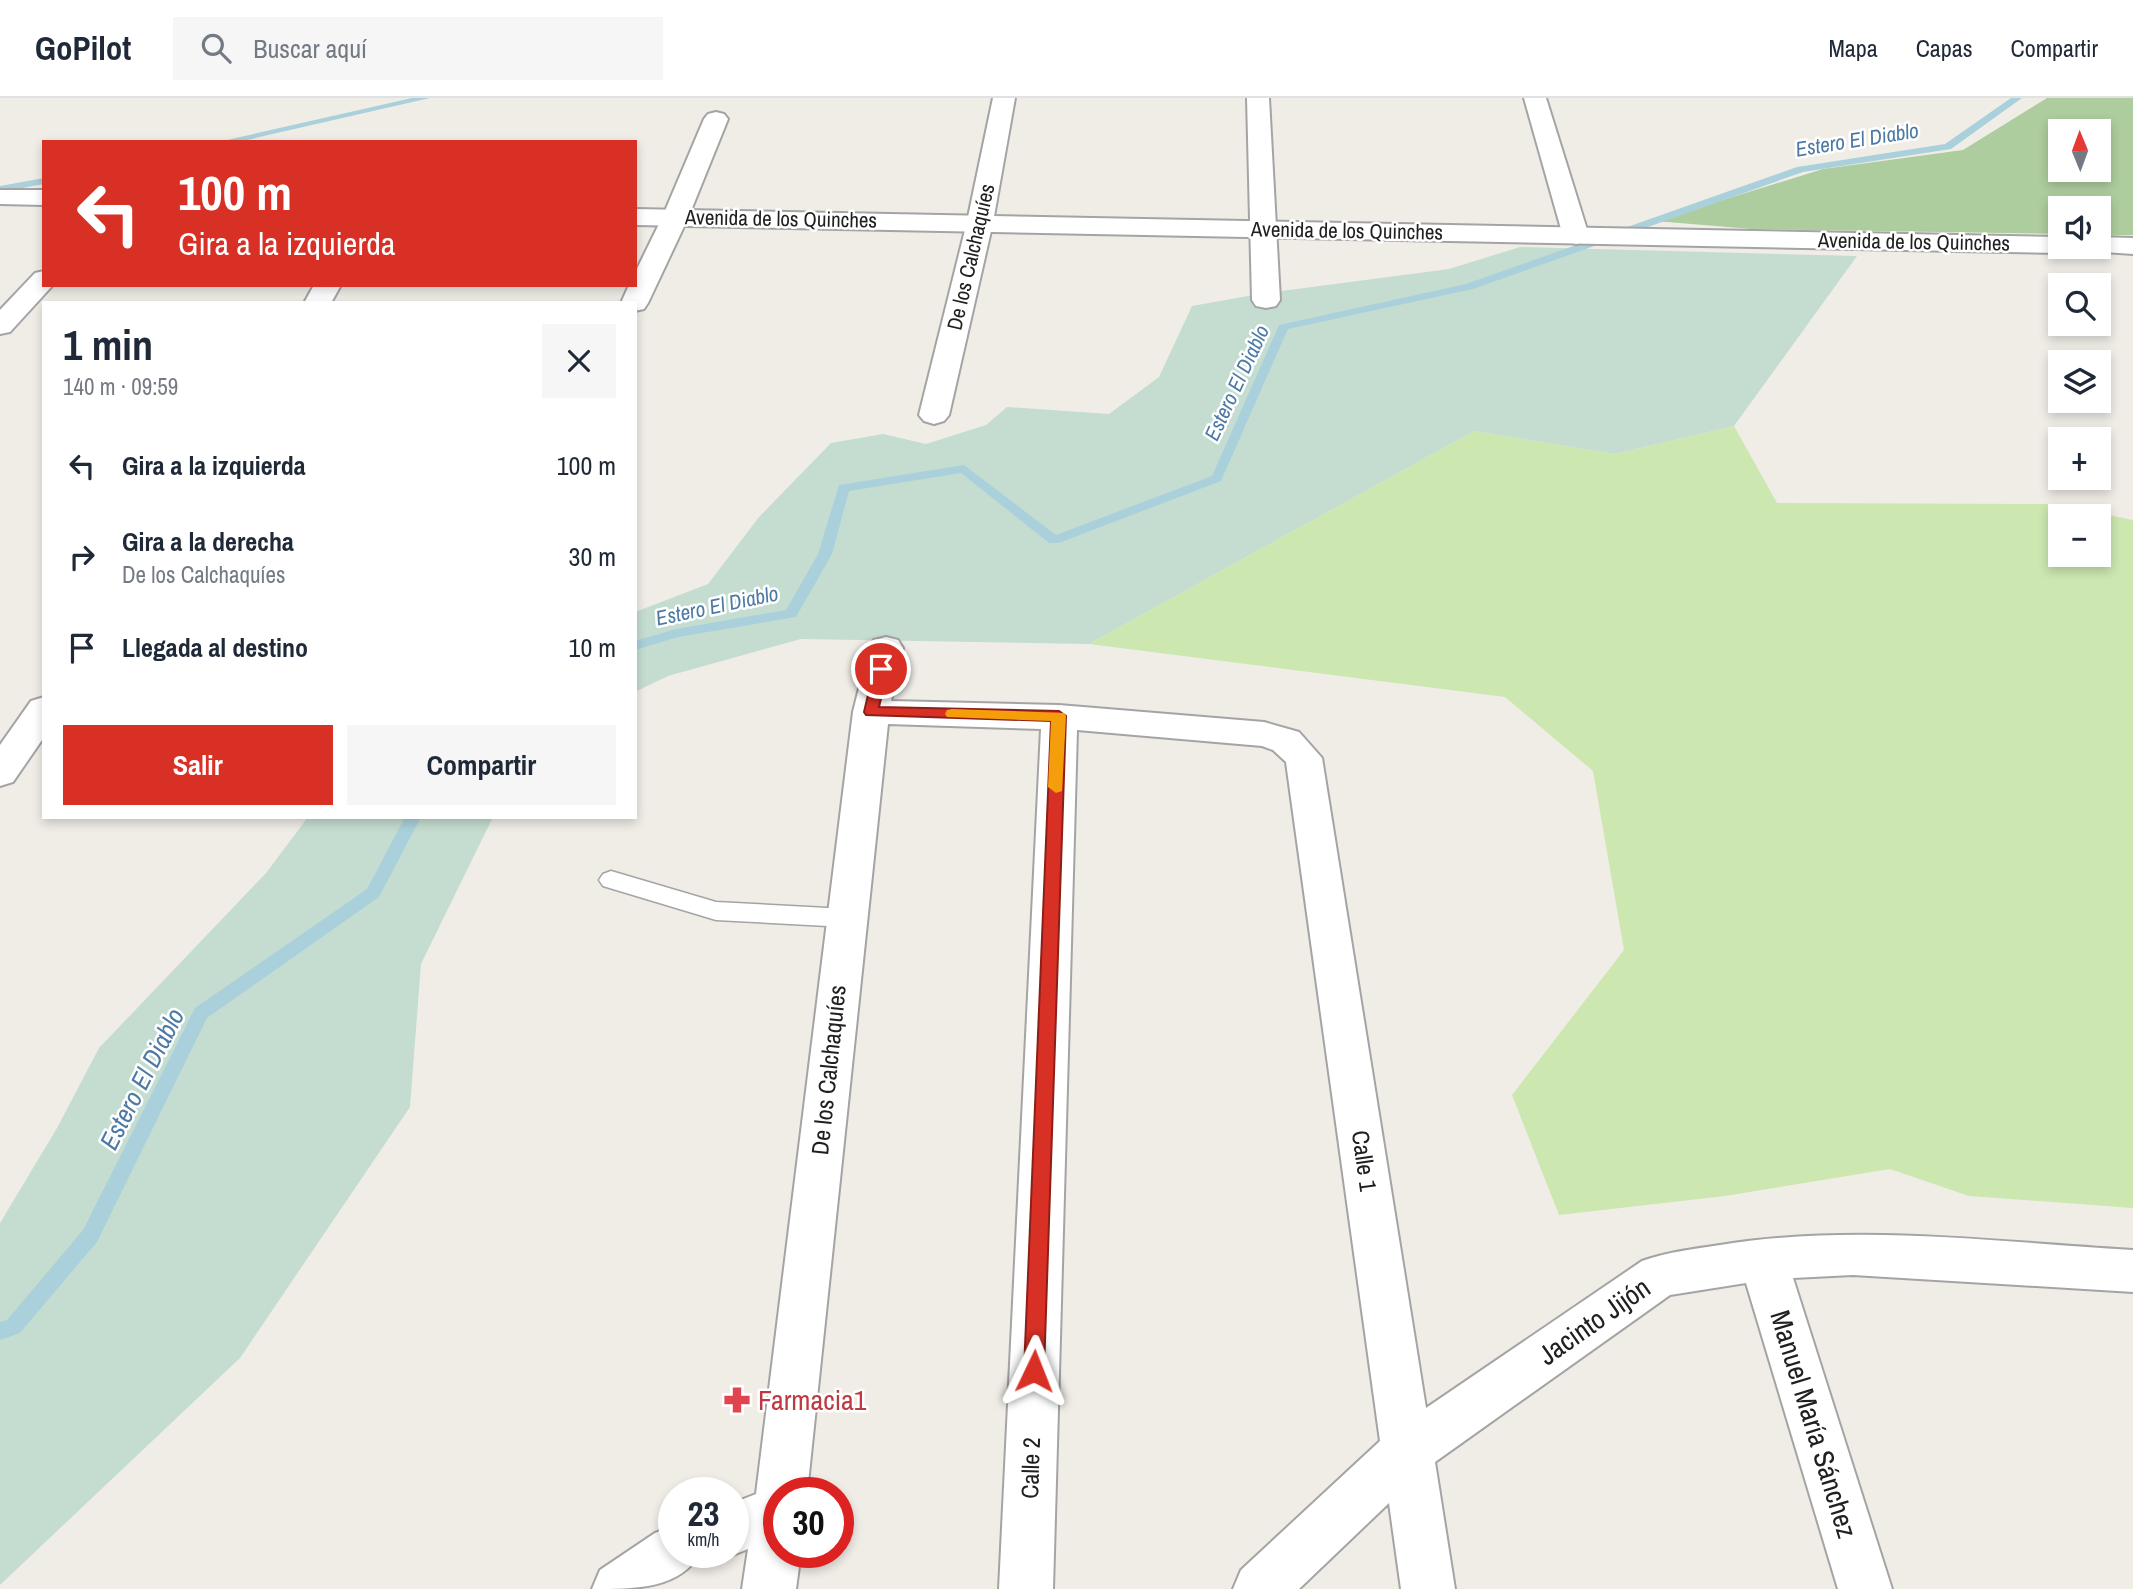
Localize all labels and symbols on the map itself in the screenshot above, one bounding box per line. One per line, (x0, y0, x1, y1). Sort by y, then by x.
water label: Estero El Diablo (1793, 115, 1921, 164)
north arrow (2048, 119, 2110, 182)
street label: De los Calchaquíes (940, 181, 1001, 333)
street label: Avenida de los Quinches (684, 202, 877, 235)
street label: Avenida de los Quinches (1250, 214, 1443, 247)
street label: Avenida de los Quinches (1817, 225, 2010, 258)
water label: Estero El Diablo (1197, 320, 1276, 445)
water label: Estero El Diablo (653, 578, 781, 633)
pin (851, 639, 911, 699)
street label: De los Calchaquíes (803, 983, 853, 1156)
water label: Estero El Diablo (91, 1002, 192, 1155)
street label: Calle 1 (1345, 1128, 1385, 1193)
street label: Jacinto Jijón (1530, 1268, 1658, 1374)
street label: Manuel María Sánchez (1761, 1306, 1867, 1542)
position arrow (997, 1334, 1071, 1408)
place label: Farmacia1 (758, 1381, 867, 1419)
pharmacy icon: Farmacia1 (722, 1385, 752, 1415)
street label: Calle 2 (1013, 1437, 1047, 1499)
speed limit sign: 30 (763, 1477, 854, 1568)

